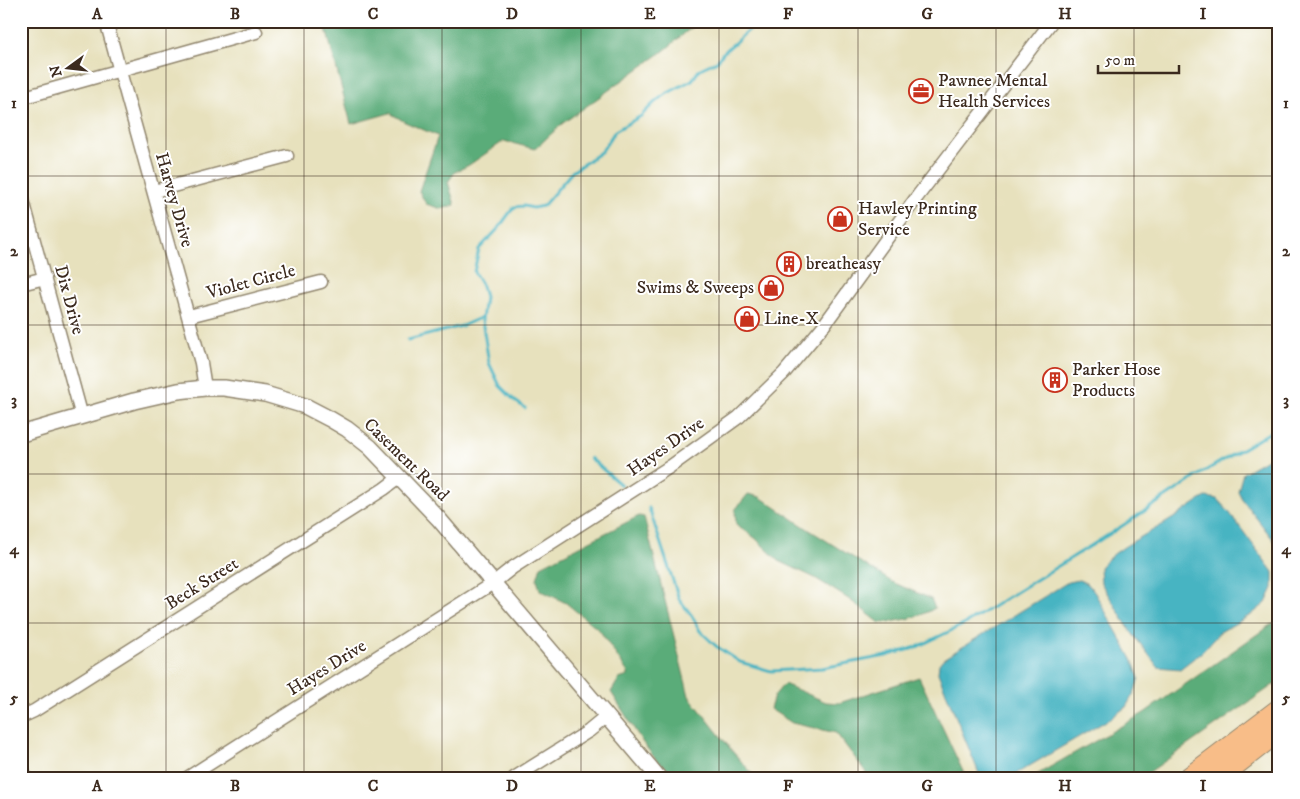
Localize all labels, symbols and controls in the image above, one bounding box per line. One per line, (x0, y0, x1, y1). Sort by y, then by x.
text: A (91, 4, 103, 24)
text: B (230, 4, 240, 24)
text: C (368, 4, 378, 24)
text: D (506, 4, 518, 24)
text: E (644, 4, 656, 24)
text: F (783, 4, 793, 24)
text: G (921, 4, 933, 24)
text: H (1058, 4, 1072, 24)
text: I (1200, 4, 1207, 24)
north arrow (42, 42, 92, 92)
scale bar (1098, 42, 1179, 74)
text: 50 m (1105, 51, 1135, 70)
text: N (46, 63, 67, 79)
place label: Pawnee Mental Health Services (938, 70, 1050, 113)
office icon: Pawnee Mental Health Services (908, 78, 934, 104)
text: 1 (11, 93, 17, 113)
text: 1 (1283, 93, 1289, 113)
street label: Harvey Drive (150, 150, 198, 250)
place label: Hawley Printing Service (858, 198, 977, 241)
shop icon: Hawley Printing Service (827, 206, 853, 232)
text: 2 (10, 241, 19, 261)
text: 2 (1282, 241, 1291, 261)
building icon: breatheasy (776, 251, 802, 277)
place label: breatheasy (806, 253, 881, 275)
street label: Violet Circle (203, 260, 298, 305)
street label: Dix Drive (49, 263, 89, 337)
shop icon: Swims & Sweeps (758, 275, 784, 301)
place label: Swims & Sweeps (637, 277, 754, 299)
shop icon: Line-X (734, 306, 760, 332)
place label: Line-X (764, 308, 819, 330)
place label: Parker Hose Products (1072, 359, 1161, 402)
building icon: Parker Hose Products (1042, 367, 1068, 393)
text: 3 (11, 390, 17, 410)
text: 3 (1283, 390, 1289, 410)
street label: Hayes Drive (623, 413, 709, 481)
street label: Casement Road (359, 414, 453, 506)
text: 4 (8, 539, 19, 559)
text: 4 (1280, 539, 1291, 559)
street label: Beck Street (161, 553, 243, 615)
street label: Hayes Drive (284, 635, 370, 701)
text: 5 (9, 688, 18, 708)
text: 5 (1281, 688, 1290, 708)
text: A (91, 776, 103, 796)
text: B (230, 776, 240, 796)
text: C (368, 776, 378, 796)
text: D (506, 776, 518, 796)
text: E (644, 776, 656, 796)
text: F (783, 776, 793, 796)
text: G (921, 776, 933, 796)
text: H (1058, 776, 1072, 796)
text: I (1200, 776, 1207, 796)

